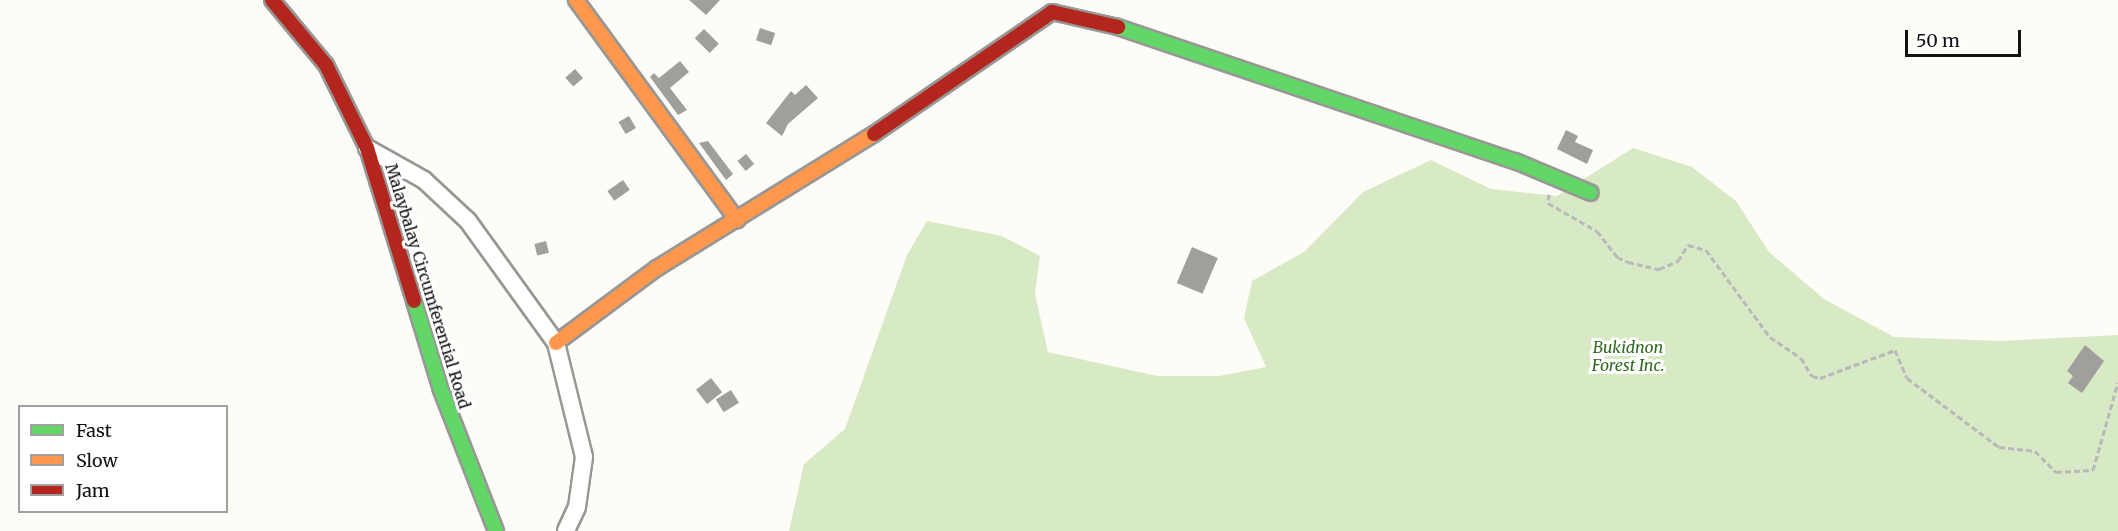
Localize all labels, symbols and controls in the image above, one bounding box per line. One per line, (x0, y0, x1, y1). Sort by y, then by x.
scale bar (1908, 18, 2024, 56)
text: 50 m (1916, 29, 1960, 52)
street label: Malaybalay Circumferential Road (381, 161, 475, 411)
park label: Bukidnon Forest Inc. (1592, 337, 1664, 375)
legend (18, 405, 228, 513)
text: Fast (76, 419, 112, 442)
text: Slow (76, 449, 118, 472)
text: Jam (76, 479, 110, 502)

